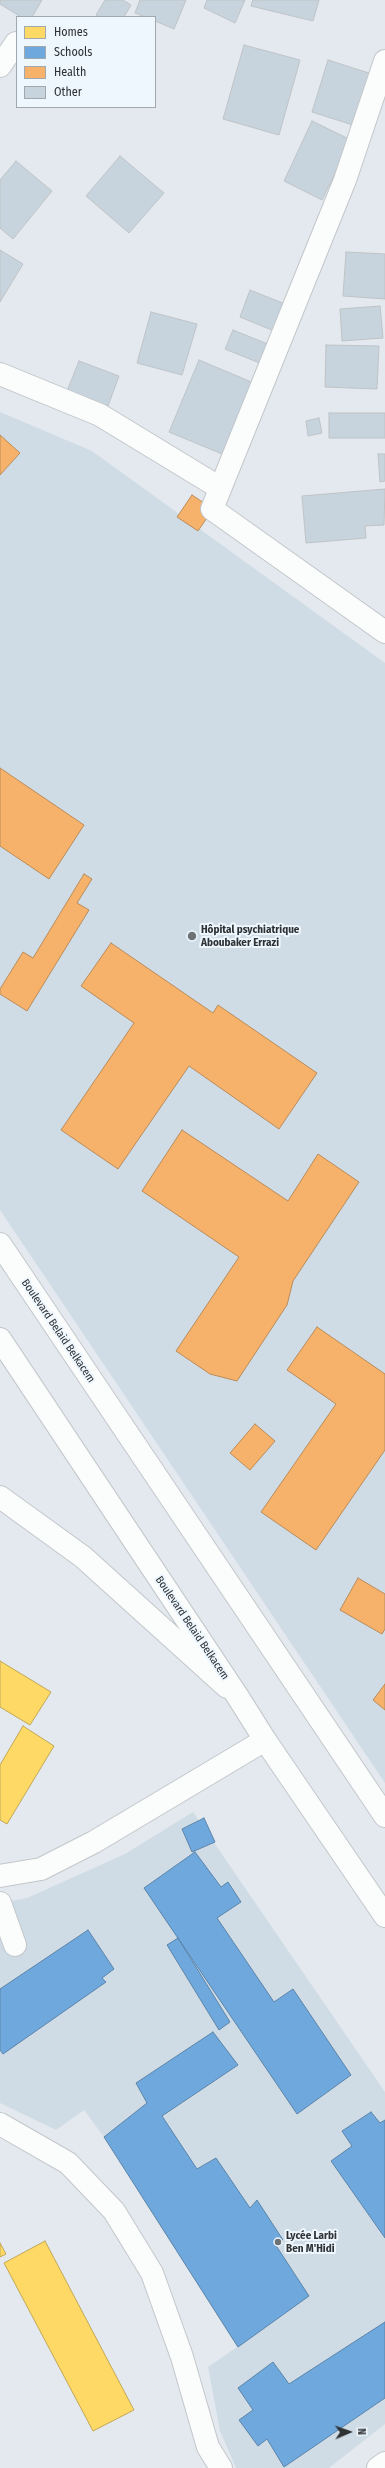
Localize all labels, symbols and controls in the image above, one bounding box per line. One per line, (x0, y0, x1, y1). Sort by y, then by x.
legend (16, 16, 156, 108)
text: Homes (54, 25, 88, 39)
text: Schools (54, 45, 92, 59)
text: Health (54, 65, 86, 79)
text: Other (54, 85, 82, 99)
place label: Hôpital psychiatrique Aboubaker Errazi (201, 923, 299, 949)
marker: Hôpital psychiatrique Aboubaker Errazi (186, 930, 198, 942)
street label: Boulevard Belaid Belkacem (18, 1277, 98, 1385)
street label: Boulevard Belaid Belkacem (152, 1574, 232, 1682)
place label: Lycée Larbi Ben M'Hidi (286, 2229, 337, 2255)
marker: Lycée Larbi Ben M'Hidi (273, 2237, 283, 2247)
north arrow (329, 2412, 369, 2452)
text: N (355, 2428, 368, 2435)

